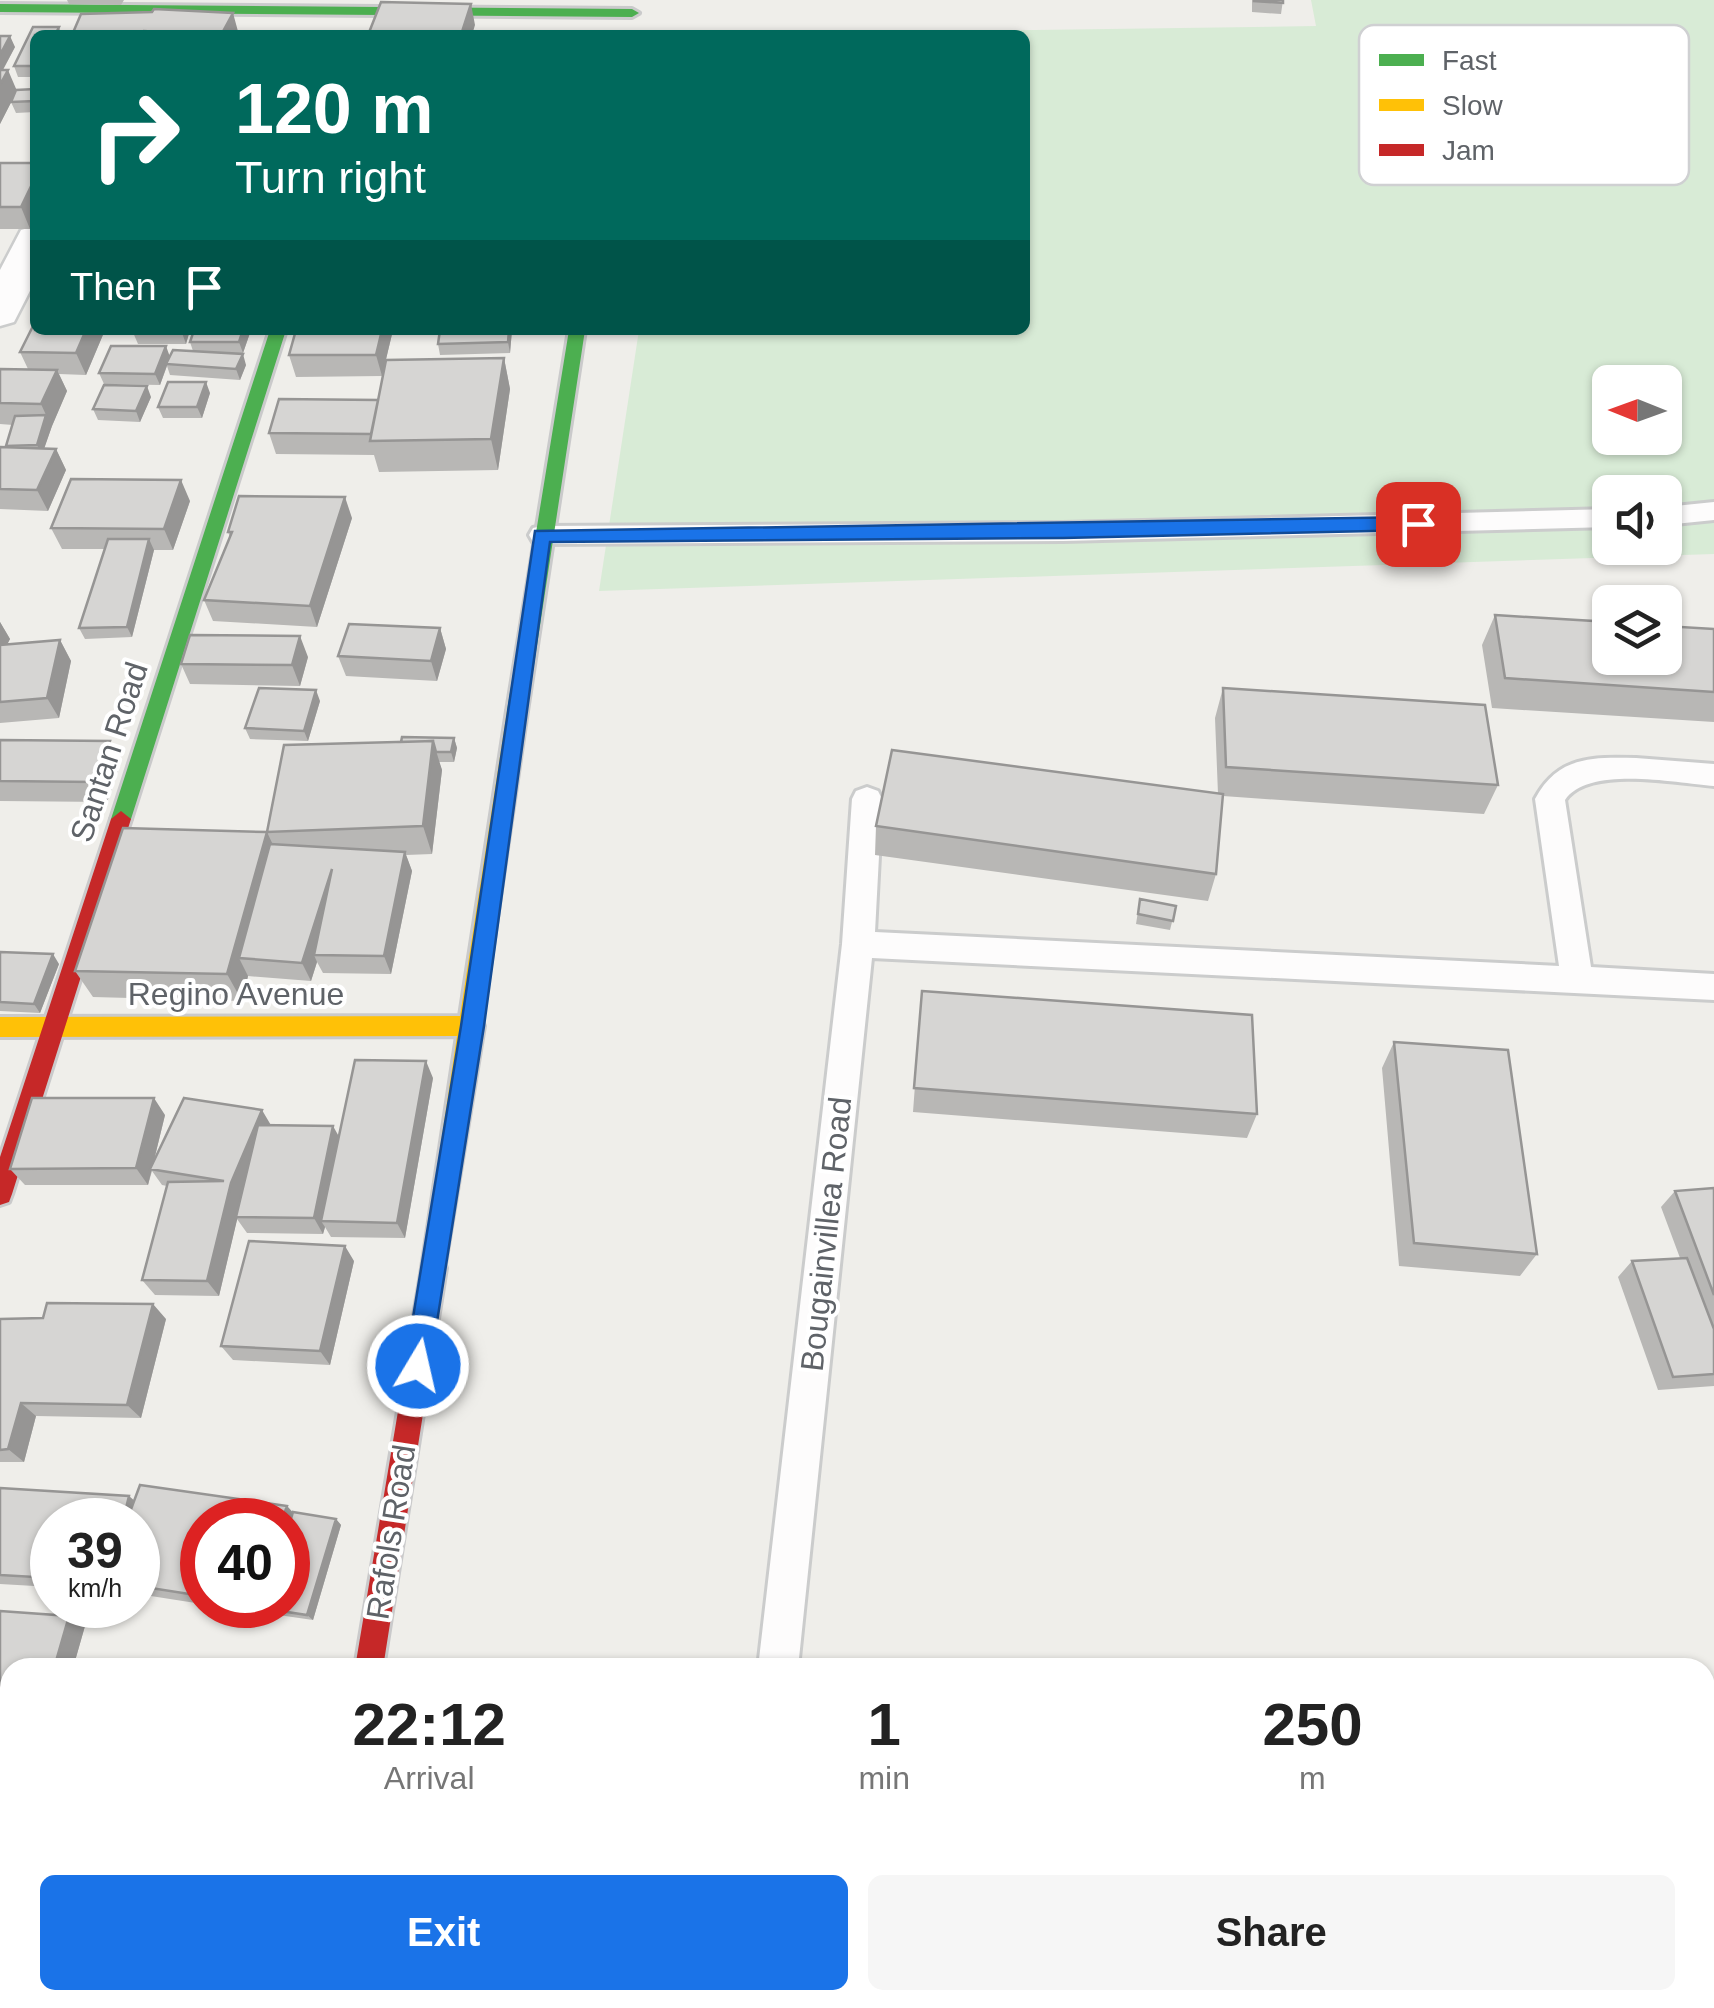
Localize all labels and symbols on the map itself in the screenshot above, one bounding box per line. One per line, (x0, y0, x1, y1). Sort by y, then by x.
legend (1359, 25, 1689, 185)
text: Fast (1442, 45, 1497, 76)
text: Slow (1442, 90, 1503, 121)
text: Jam (1442, 135, 1495, 166)
north arrow (1592, 365, 1682, 455)
pin (1376, 482, 1461, 567)
street label: Santan Road (63, 658, 155, 846)
street label: Regino Avenue (128, 976, 344, 1012)
street label: Bougainvillea Road (794, 1095, 858, 1373)
position arrow (366, 1314, 470, 1418)
street label: Rafols Road (359, 1442, 423, 1622)
speed limit sign: 40 (180, 1498, 310, 1628)

